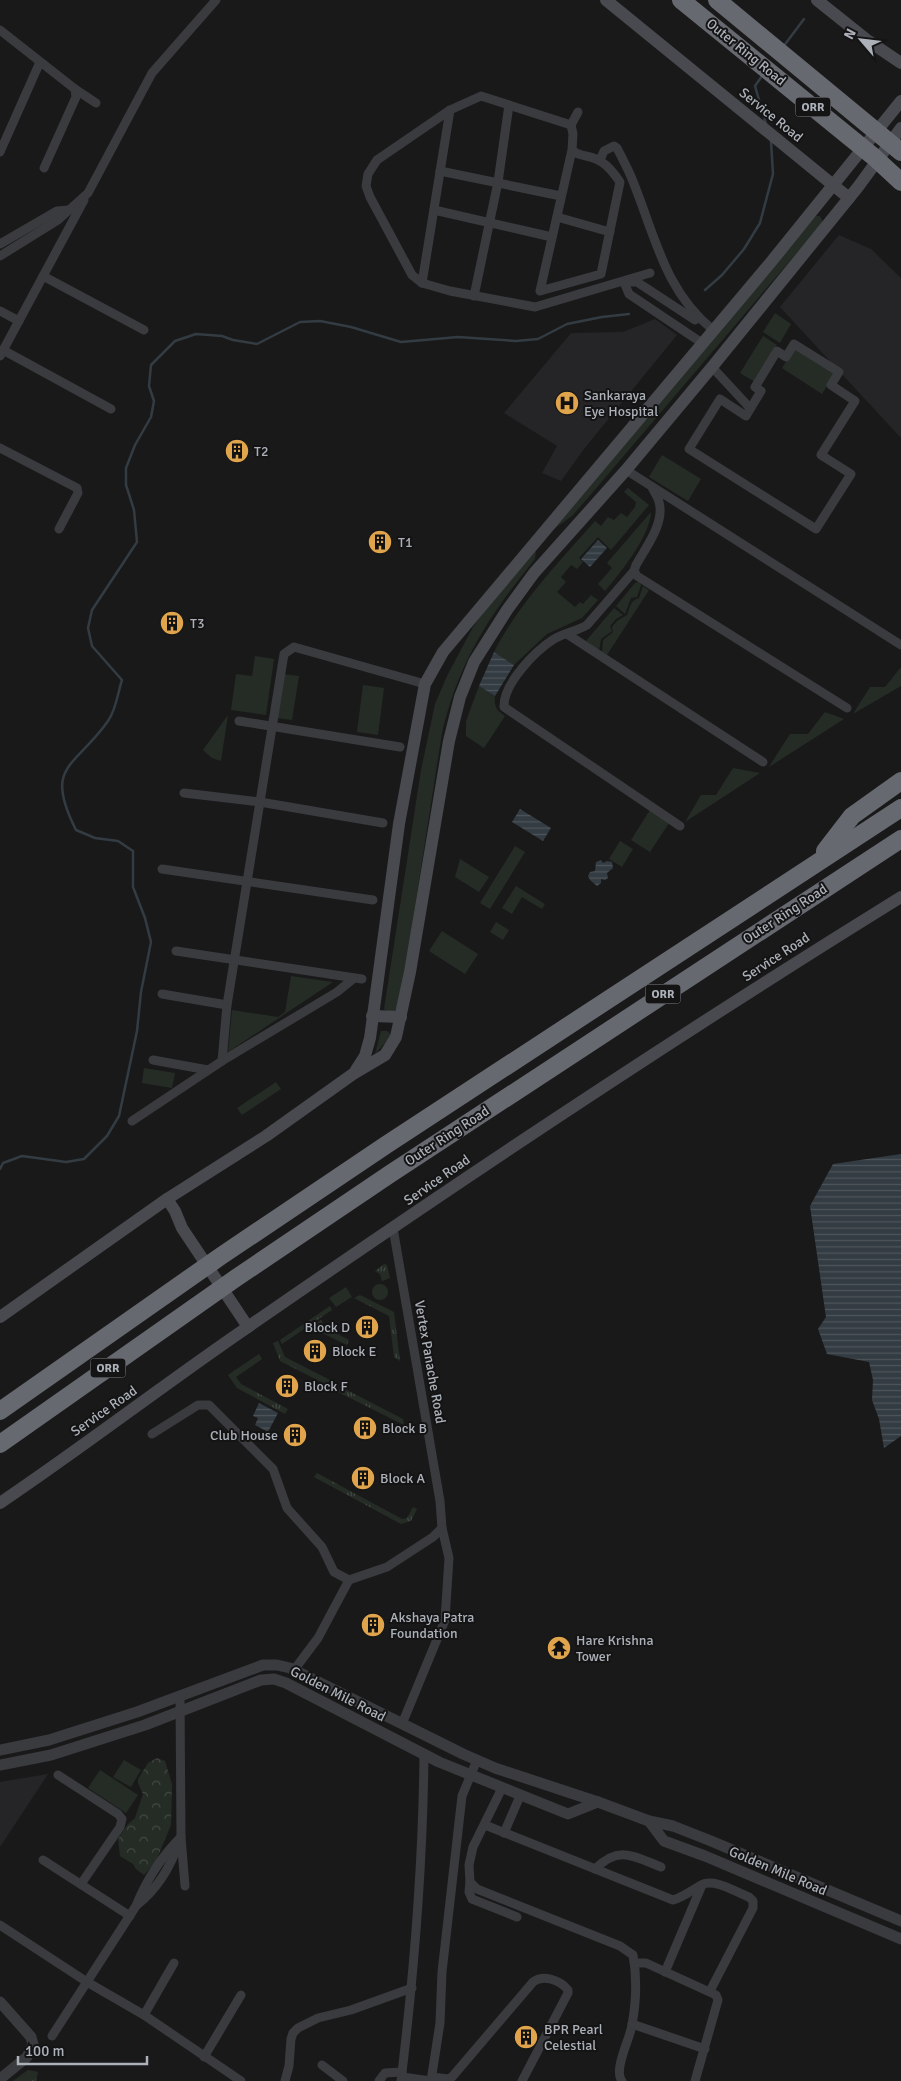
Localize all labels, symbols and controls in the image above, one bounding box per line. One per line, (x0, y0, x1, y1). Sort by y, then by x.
street label: Outer Ring Road (703, 15, 789, 89)
north arrow (836, 15, 886, 65)
text: N (840, 26, 860, 42)
street label: Service Road (736, 84, 806, 146)
road number: ORR (796, 98, 830, 116)
place label: Sankaraya Eye Hospital (584, 387, 658, 420)
hospital icon: Sankaraya Eye Hospital (554, 390, 580, 416)
building icon: T2 (224, 438, 250, 464)
place label: T2 (254, 443, 268, 460)
building icon: T1 (367, 529, 393, 555)
place label: T1 (398, 534, 412, 551)
building icon: T3 (159, 610, 185, 636)
place label: T3 (190, 615, 204, 632)
street label: Outer Ring Road (740, 880, 830, 948)
street label: Service Road (739, 929, 813, 985)
road number: ORR (646, 984, 680, 1004)
street label: Outer Ring Road (402, 1102, 492, 1170)
street label: Service Road (401, 1151, 473, 1209)
street label: Vertex Panache Road (411, 1299, 449, 1425)
building icon: Block D (354, 1314, 380, 1340)
place label: Block D (305, 1319, 350, 1336)
building icon: Block E (302, 1338, 328, 1364)
place label: Block E (332, 1343, 376, 1360)
road number: ORR (90, 1359, 126, 1378)
building icon: Block F (274, 1373, 300, 1399)
place label: Block F (304, 1378, 348, 1395)
street label: Service Road (68, 1382, 140, 1440)
building icon: Block B (352, 1415, 378, 1441)
place label: Block B (382, 1420, 427, 1437)
building icon: Club House (282, 1422, 308, 1448)
place label: Club House (210, 1427, 278, 1444)
building icon: Block A (350, 1465, 376, 1491)
place label: Block A (380, 1470, 425, 1487)
place label: Akshaya Patra Foundation (390, 1609, 474, 1642)
building icon: Akshaya Patra Foundation (360, 1612, 386, 1638)
place label: Hare Krishna Tower (576, 1632, 654, 1665)
temple icon: Hare Krishna Tower (546, 1635, 572, 1661)
street label: Golden Mile Road (288, 1663, 388, 1725)
street label: Golden Mile Road (727, 1843, 829, 1899)
place label: BPR Pearl Celestial (544, 2021, 603, 2054)
building icon: BPR Pearl Celestial (513, 2024, 539, 2050)
scale bar (18, 2034, 146, 2066)
text: 100 m (25, 2042, 65, 2060)

